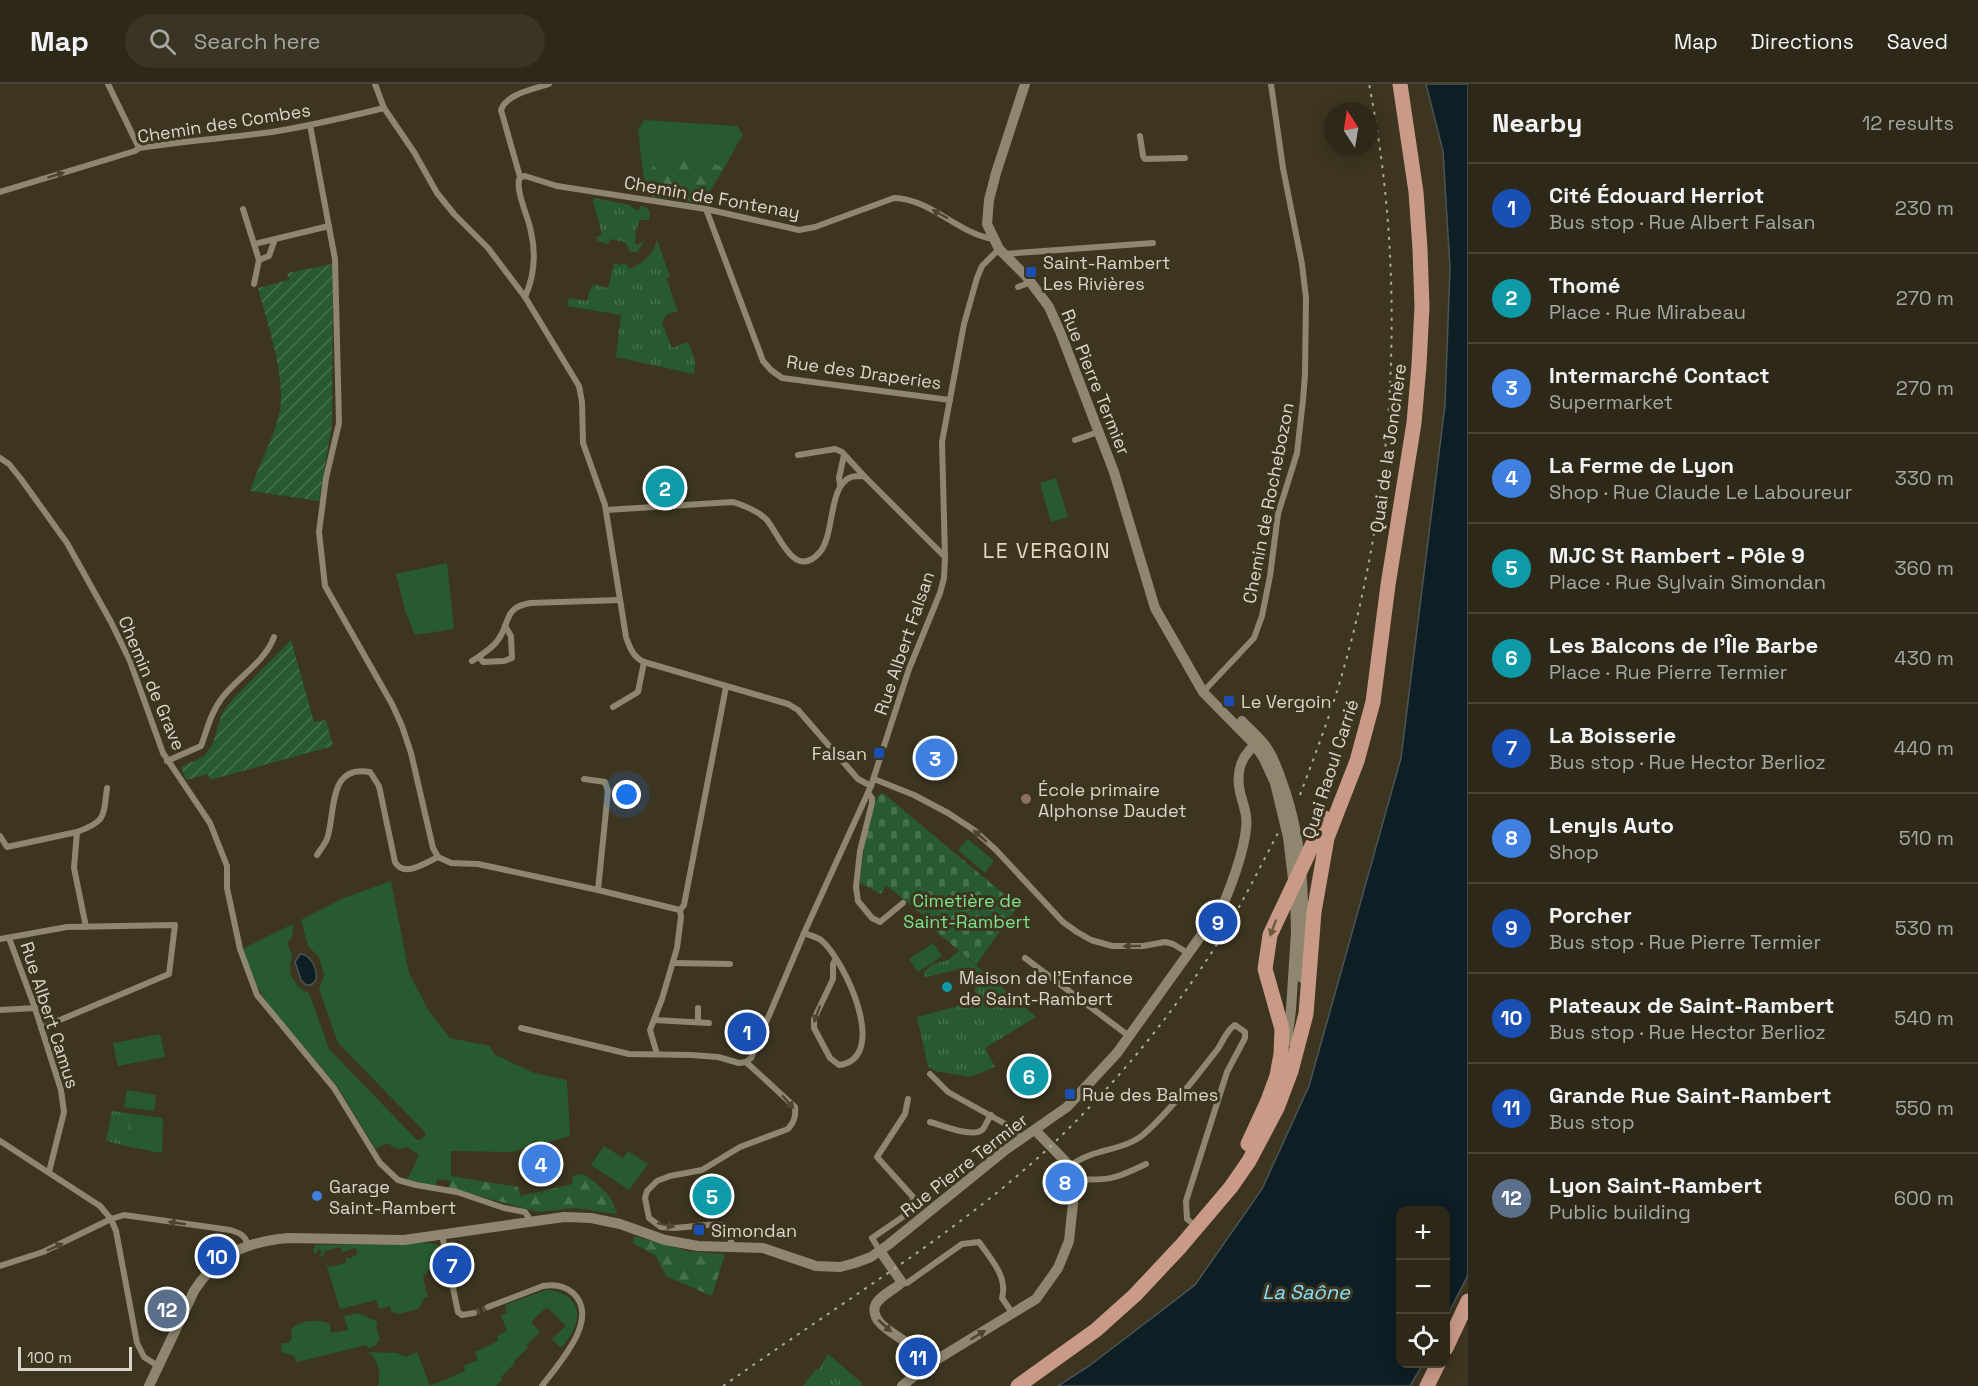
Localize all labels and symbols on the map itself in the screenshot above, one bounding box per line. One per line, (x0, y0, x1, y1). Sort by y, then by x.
street label: Chemin des Combes (136, 98, 312, 148)
north arrow (1324, 102, 1378, 156)
one-way arrow (47, 170, 65, 179)
street label: Chemin de Fontenay (622, 170, 802, 224)
one-way arrow (932, 209, 949, 219)
place label: Saint-Rambert Les Rivières (1043, 251, 1170, 295)
marker: Saint-Rambert Les Rivières (1024, 265, 1038, 279)
street label: Rue Pierre Termier (1056, 306, 1136, 458)
street label: Rue des Draperies (785, 350, 943, 394)
street label: Quai de la Jonchère (1365, 362, 1411, 534)
street label: Chemin de Rochebozon (1237, 401, 1299, 605)
pin: 2 (646, 466, 684, 510)
district label: LE VERGOIN (983, 537, 1111, 564)
street label: Rue Albert Falsan (869, 568, 939, 718)
street label: Chemin de Grave (113, 612, 191, 754)
place label: Le Vergoin (1241, 690, 1332, 713)
marker: Le Vergoin (1222, 694, 1236, 708)
street label: Quai Raoul Carrié (1297, 696, 1363, 842)
pin: 3 (916, 736, 954, 780)
place label: Falsan (812, 742, 867, 765)
marker: Falsan (872, 746, 886, 760)
place label: École primaire Alphonse Daudet (1038, 778, 1187, 822)
your location (612, 780, 641, 809)
marker: École primaire Alphonse Daudet (1019, 792, 1033, 806)
one-way arrow (973, 830, 988, 843)
park label: Cimetière de Saint-Rambert (903, 889, 1031, 933)
pin: 9 (1198, 900, 1238, 944)
one-way arrow (1268, 919, 1277, 937)
street label: Rue Albert Camus (15, 939, 85, 1091)
one-way arrow (1123, 942, 1142, 951)
place label: Maison de l'Enfance de Saint-Rambert (959, 966, 1133, 1010)
marker: Maison de l'Enfance de Saint-Rambert (940, 980, 954, 994)
one-way arrow (812, 1006, 822, 1024)
pin: 1 (728, 1010, 766, 1054)
pin: 6 (1010, 1054, 1048, 1098)
place label: Rue des Balmes (1082, 1083, 1218, 1106)
marker: Rue des Balmes (1063, 1087, 1077, 1101)
one-way arrow (781, 1094, 794, 1109)
street label: Rue Pierre Termier (896, 1108, 1032, 1222)
pin: 4 (522, 1142, 560, 1186)
pin: 8 (1046, 1160, 1084, 1204)
pin: 5 (692, 1174, 732, 1218)
place label: Garage Saint-Rambert (329, 1175, 456, 1219)
marker: Garage Saint-Rambert (310, 1189, 324, 1203)
one-way arrow (167, 1218, 186, 1227)
place label: Simondan (711, 1219, 797, 1242)
one-way arrow (657, 1221, 676, 1231)
marker: Simondan (692, 1223, 706, 1237)
pin: 10 (198, 1234, 236, 1278)
one-way arrow (46, 1242, 63, 1251)
pin: 7 (432, 1242, 472, 1288)
water label: La Saône (1262, 1279, 1351, 1305)
pin: 12 (148, 1286, 186, 1332)
one-way arrow (878, 1319, 893, 1333)
one-way arrow (970, 1330, 987, 1340)
pin: 11 (898, 1334, 938, 1380)
scale bar (18, 1344, 132, 1372)

